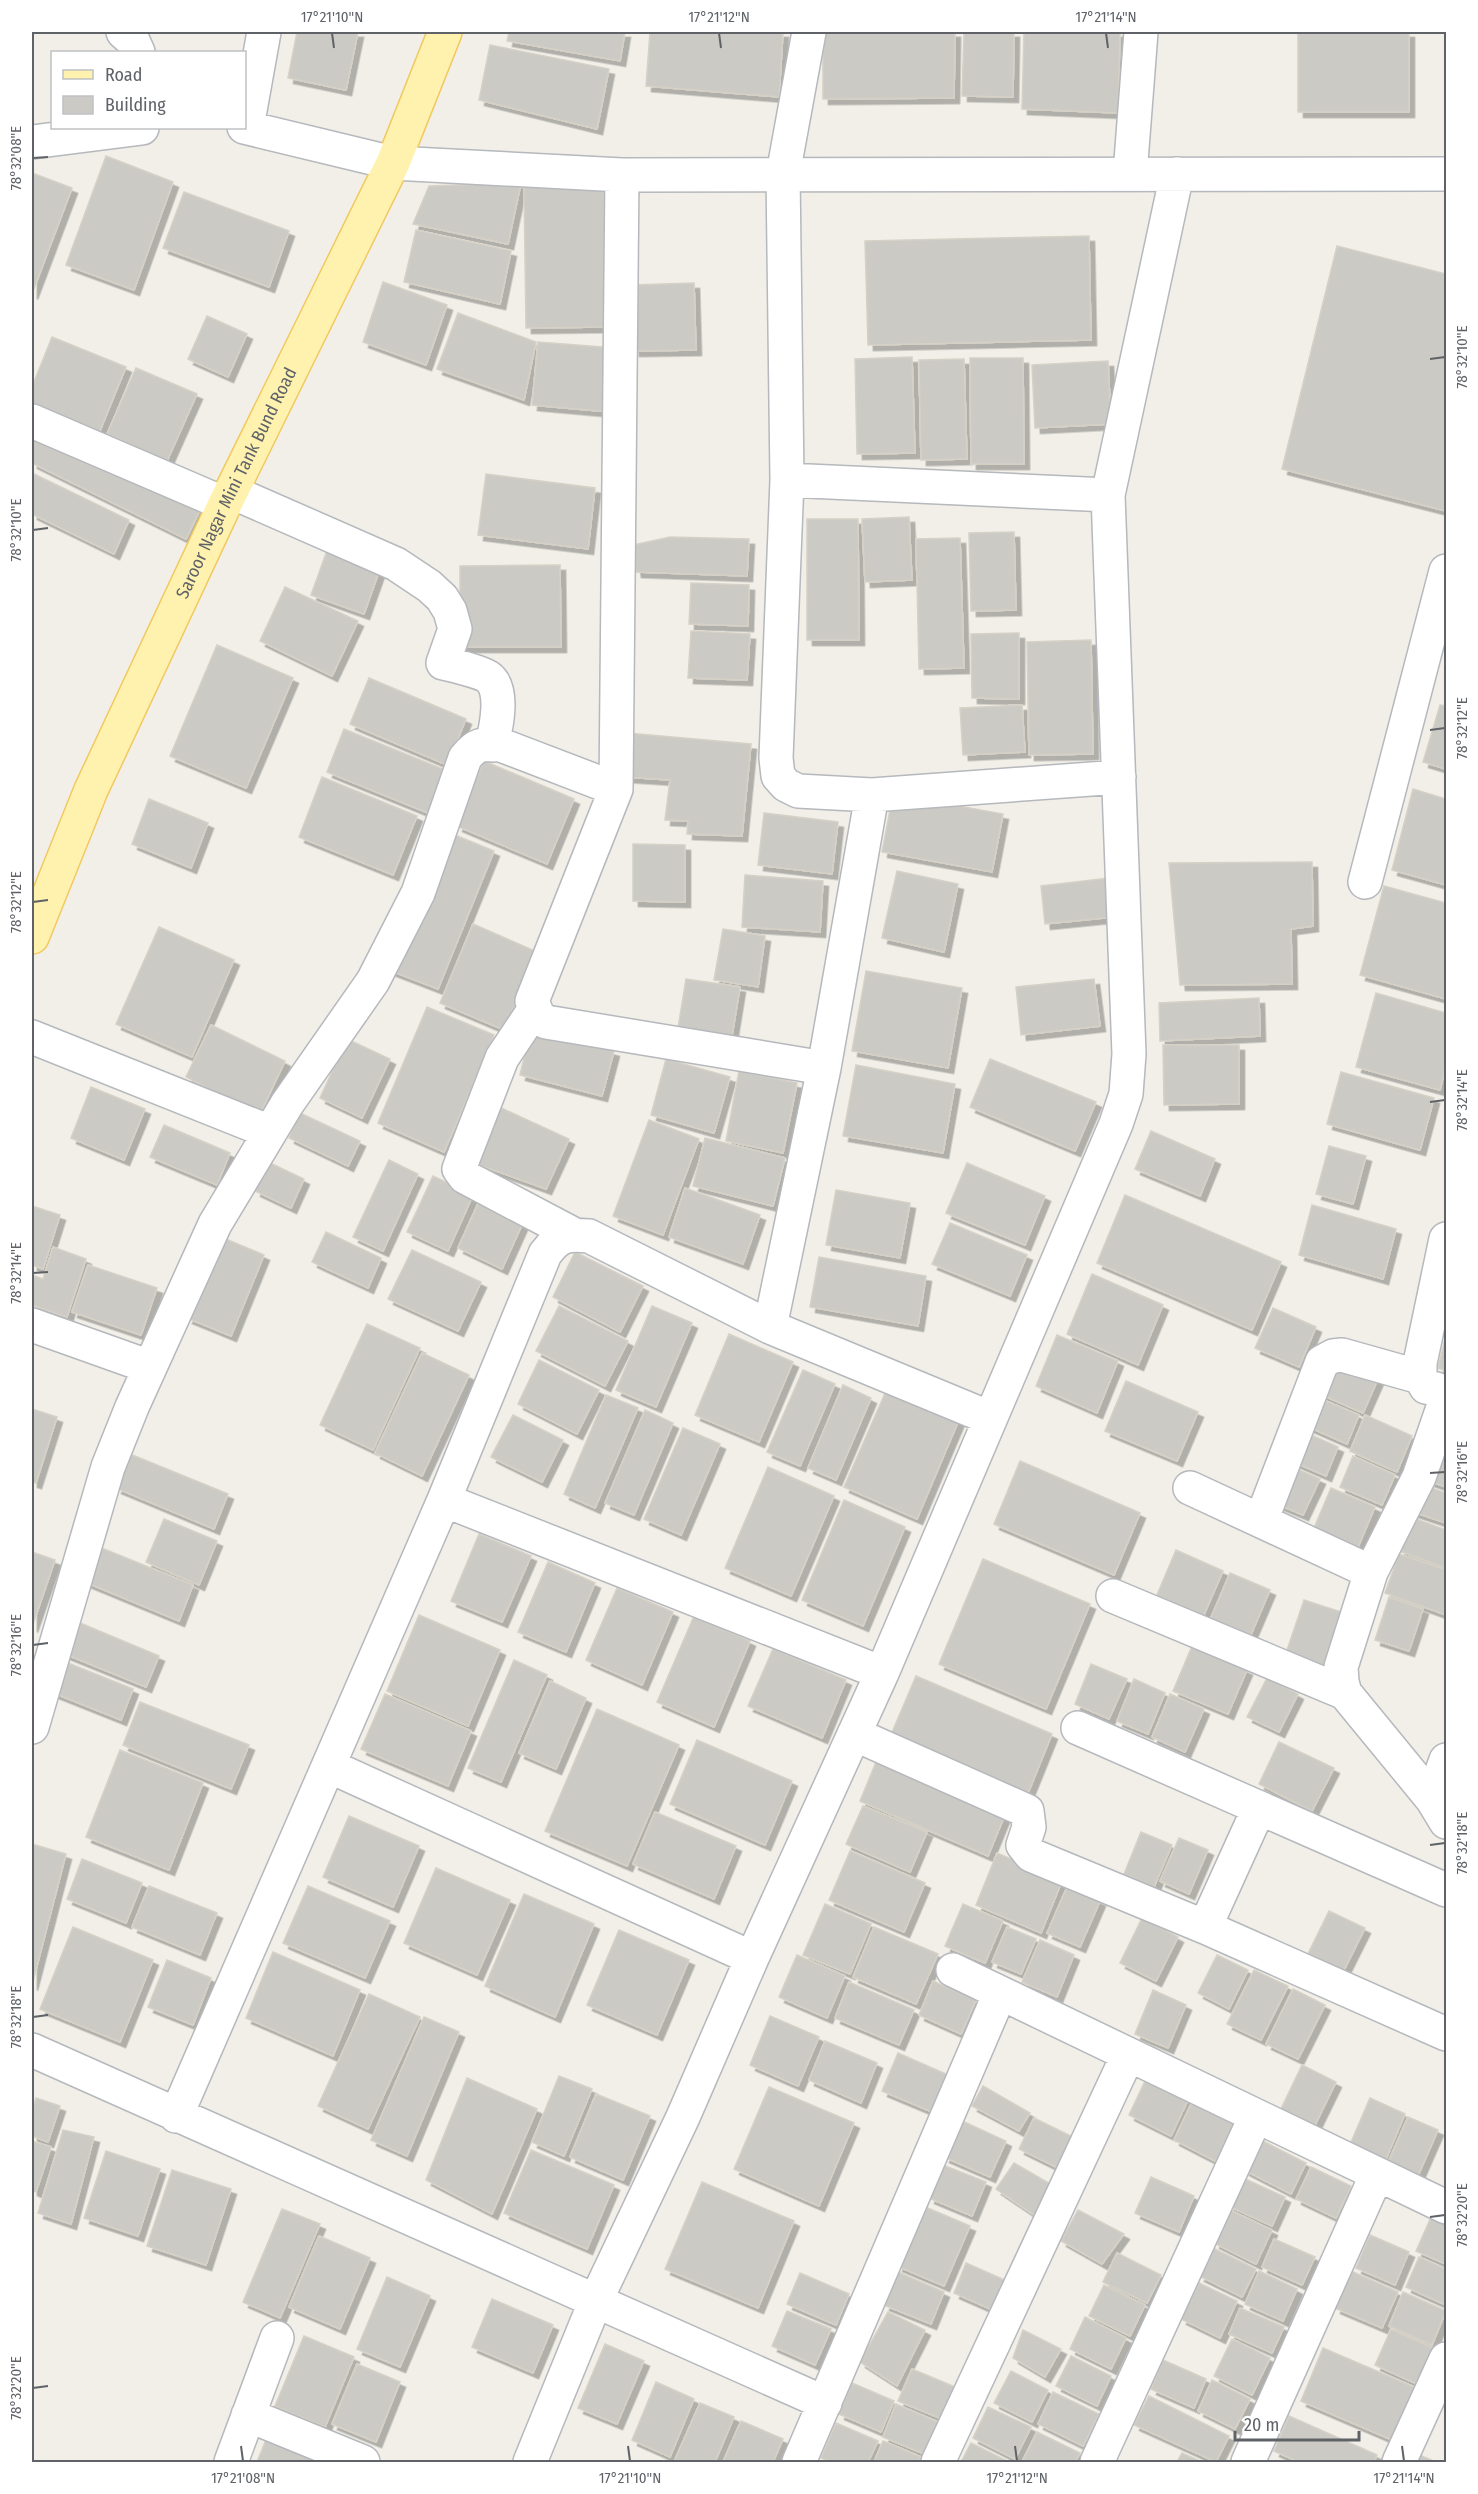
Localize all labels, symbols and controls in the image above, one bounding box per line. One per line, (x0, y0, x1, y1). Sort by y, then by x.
text: 17°21'10"N (301, 8, 363, 26)
text: 17°21'12"N (688, 8, 750, 26)
text: 17°21'14"N (1075, 8, 1137, 26)
legend (51, 51, 246, 129)
text: Road (105, 64, 142, 86)
text: Building (105, 94, 166, 116)
text: 78°32'08"E (7, 126, 25, 190)
text: 78°32'10"E (1453, 326, 1471, 388)
street label: Saroor Nagar Mini Tank Bund Road (171, 364, 302, 602)
text: 78°32'10"E (7, 499, 25, 561)
text: 78°32'12"E (1453, 697, 1471, 759)
text: 78°32'12"E (7, 871, 25, 933)
text: 78°32'14"E (1453, 1069, 1471, 1131)
text: 78°32'14"E (7, 1242, 25, 1304)
text: 78°32'16"E (1453, 1441, 1471, 1503)
text: 78°32'16"E (7, 1614, 25, 1676)
text: 78°32'18"E (1453, 1812, 1471, 1874)
text: 78°32'18"E (7, 1986, 25, 2048)
text: 78°32'20"E (1453, 2183, 1471, 2247)
text: 78°32'20"E (7, 2356, 25, 2420)
scale bar (1235, 2404, 1360, 2442)
text: 20 m (1244, 2414, 1279, 2436)
text: 17°21'08"N (211, 2469, 275, 2487)
text: 17°21'10"N (599, 2469, 661, 2487)
text: 17°21'12"N (986, 2469, 1048, 2487)
text: 17°21'14"N (1373, 2469, 1435, 2487)

